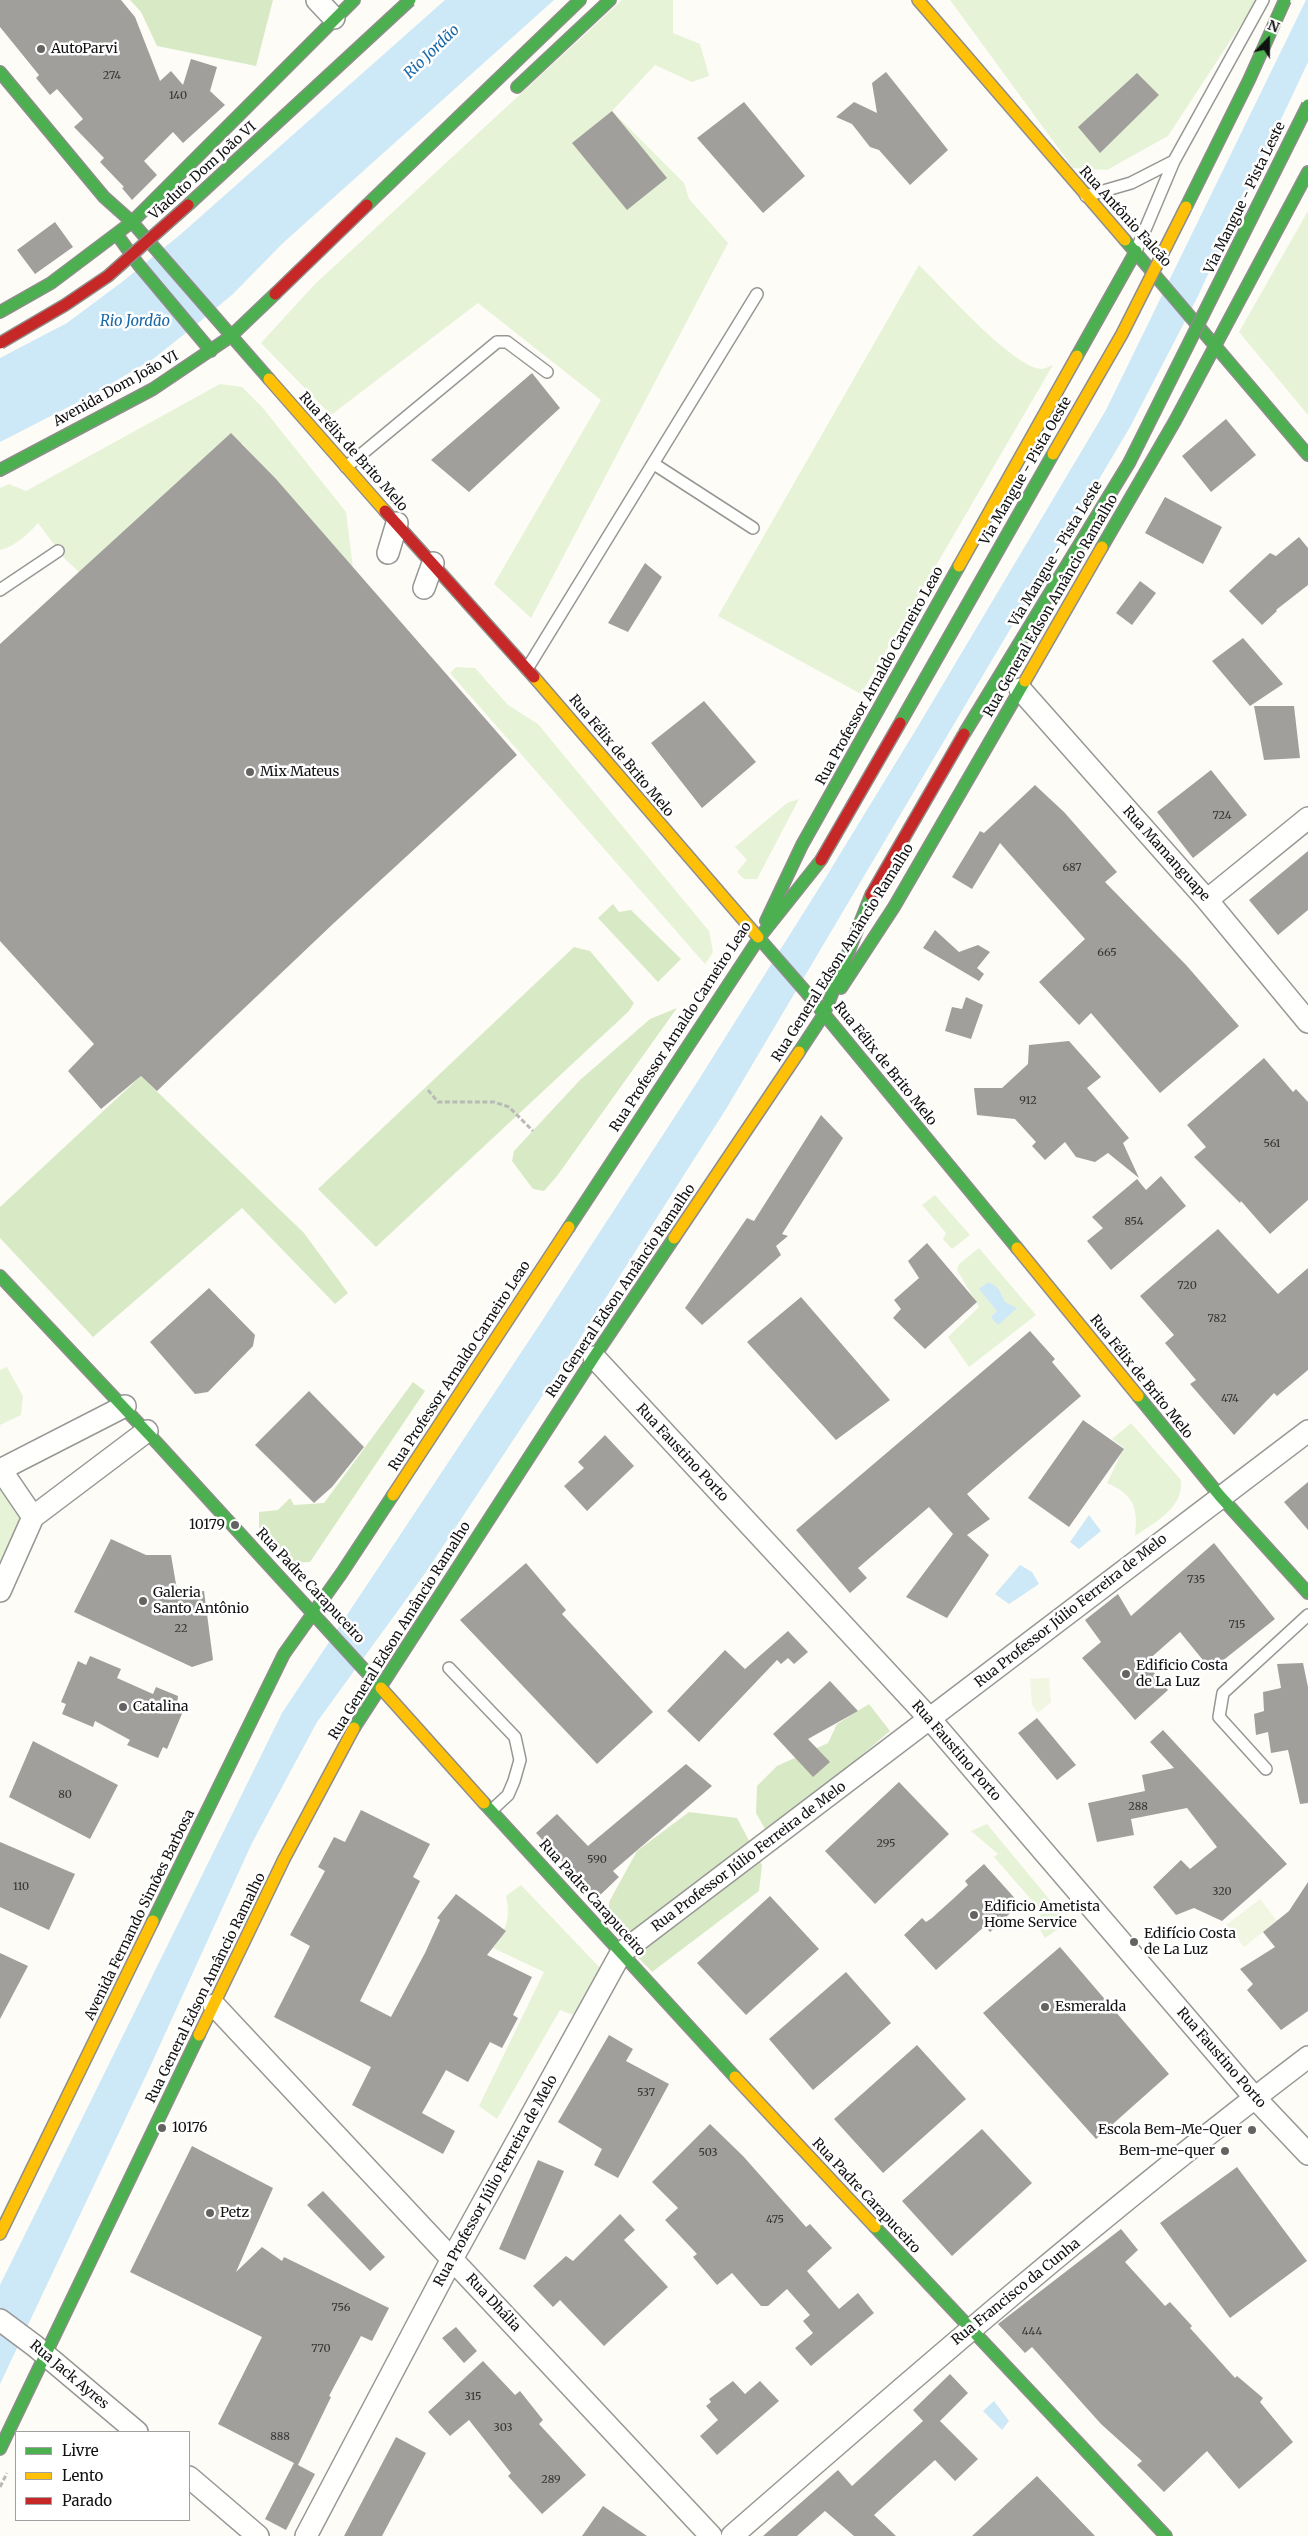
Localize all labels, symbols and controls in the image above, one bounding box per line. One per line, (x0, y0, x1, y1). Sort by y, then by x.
north arrow (1243, 15, 1293, 65)
text: N (1265, 16, 1282, 37)
water label: Rio Jordão (401, 21, 463, 83)
place label: AutoParvi (51, 41, 118, 57)
marker: AutoParvi (35, 43, 47, 55)
house number: 274 (103, 69, 121, 83)
house number: 140 (169, 89, 187, 103)
street label: Viaduto Dom João VI (146, 119, 260, 223)
street label: Via Mangue - Pista Leste (1201, 119, 1289, 277)
street label: Rua Antônio Falcão (1076, 163, 1174, 271)
water label: Rio Jordão (100, 313, 170, 331)
street label: Avenida Dom João VI (51, 348, 181, 430)
street label: Rua Félix de Brito Melo (295, 389, 411, 515)
street label: Via Mangue - Pista Oeste (977, 394, 1075, 548)
street label: Via Mangue - Pista Leste (1006, 478, 1106, 630)
street label: Rua General Edson Amâncio Ramalho (980, 492, 1122, 720)
street label: Rua Professor Arnaldo Carneiro Leao (813, 564, 947, 788)
street label: Rua Félix de Brito Melo (565, 692, 677, 820)
place label: Mix Mateus (260, 764, 339, 780)
marker: Mix Mateus (244, 766, 256, 778)
street label: Rua Mamanguape (1119, 803, 1213, 905)
house number: 724 (1212, 809, 1232, 823)
street label: Rua General Edson Amâncio Ramalho (769, 841, 917, 1065)
house number: 687 (1062, 861, 1082, 875)
street label: Rua Professor Arnaldo Carneiro Leao (607, 919, 755, 1135)
house number: 665 (1097, 946, 1117, 960)
street label: Rua Félix de Brito Melo (830, 999, 940, 1129)
house number: 912 (1019, 1094, 1037, 1108)
house number: 561 (1263, 1137, 1281, 1151)
street label: Rua General Edson Amâncio Ramalho (543, 1181, 699, 1401)
house number: 854 (1124, 1215, 1144, 1229)
street label: Rua Professor Arnaldo Carneiro Leao (386, 1258, 534, 1474)
house number: 720 (1177, 1279, 1197, 1293)
street label: Rua Félix de Brito Melo (1086, 1312, 1196, 1442)
house number: 782 (1208, 1312, 1226, 1326)
house number: 474 (1221, 1392, 1239, 1406)
street label: Rua Faustino Porto (632, 1401, 732, 1505)
place label: 10179 (189, 1517, 225, 1533)
marker: 10179 (229, 1519, 241, 1531)
street label: Rua General Edson Amâncio Ramalho (326, 1519, 474, 1743)
street label: Rua Padre Carapuceiro (252, 1525, 368, 1647)
street label: Rua Professor Júlio Ferreira de Melo (972, 1531, 1170, 1691)
house number: 735 (1187, 1573, 1205, 1587)
place label: Galeria Santo Antônio (153, 1585, 249, 1618)
marker: Galeria Santo Antônio (137, 1595, 149, 1607)
house number: 715 (1228, 1618, 1246, 1632)
house number: 22 (175, 1622, 187, 1636)
place label: Edificio Costa de La Luz (1136, 1658, 1228, 1690)
marker: Edificio Costa de La Luz (1120, 1668, 1132, 1680)
street label: Rua Faustino Porto (908, 1697, 1004, 1805)
place label: Catalina (133, 1699, 188, 1715)
marker: Catalina (117, 1701, 129, 1713)
street label: Rua Professor Júlio Ferreira de Melo (649, 1778, 849, 1936)
house number: 80 (58, 1788, 72, 1802)
house number: 288 (1128, 1800, 1148, 1814)
street label: Avenida Fernando Simões Barbosa (81, 1807, 199, 2023)
street label: Rua Padre Carapuceiro (535, 1836, 649, 1960)
house number: 295 (876, 1837, 896, 1851)
house number: 590 (587, 1853, 607, 1867)
street label: Rua General Edson Amâncio Ramalho (143, 1870, 269, 2106)
house number: 110 (13, 1880, 29, 1894)
house number: 320 (1212, 1885, 1232, 1899)
place label: Edificio Ametista Home Service (984, 1899, 1100, 1931)
marker: Edificio Ametista Home Service (968, 1909, 980, 1921)
place label: Edifício Costa de La Luz (1144, 1926, 1236, 1958)
marker: Edifício Costa de La Luz (1128, 1936, 1140, 1948)
place label: Esmeralda (1055, 1999, 1126, 2015)
marker: Esmeralda (1039, 2001, 1051, 2013)
street label: Rua Faustino Porto (1173, 2004, 1269, 2112)
street label: Rua Professor Júlio Ferreira de Melo (431, 2072, 561, 2290)
house number: 537 (637, 2086, 655, 2100)
place label: 10176 (172, 2120, 207, 2136)
marker: 10176 (156, 2122, 168, 2134)
place label: Escola Bem-Me-Quer (1098, 2122, 1242, 2138)
marker: Escola Bem-Me-Quer (1246, 2124, 1258, 2136)
street label: Rua Padre Carapuceiro (808, 2135, 924, 2257)
place label: Bem-me-quer (1119, 2143, 1215, 2159)
marker: Bem-me-quer (1219, 2145, 1231, 2157)
house number: 503 (698, 2146, 718, 2160)
place label: Petz (220, 2205, 249, 2221)
marker: Petz (204, 2207, 216, 2219)
house number: 475 (766, 2213, 784, 2227)
street label: Rua Francisco da Cunha (948, 2235, 1084, 2349)
street label: Rua Dhália (462, 2271, 524, 2335)
house number: 756 (332, 2301, 350, 2315)
house number: 444 (1022, 2325, 1042, 2339)
street label: Rua Jack Ayres (26, 2337, 112, 2413)
house number: 770 (311, 2342, 331, 2356)
house number: 315 (465, 2390, 481, 2404)
house number: 303 (493, 2421, 513, 2435)
house number: 888 (270, 2430, 290, 2444)
legend (15, 2431, 190, 2521)
text: Livre (62, 2441, 99, 2460)
text: Lento (62, 2466, 103, 2485)
house number: 289 (541, 2473, 561, 2487)
text: Parado (62, 2491, 112, 2510)

